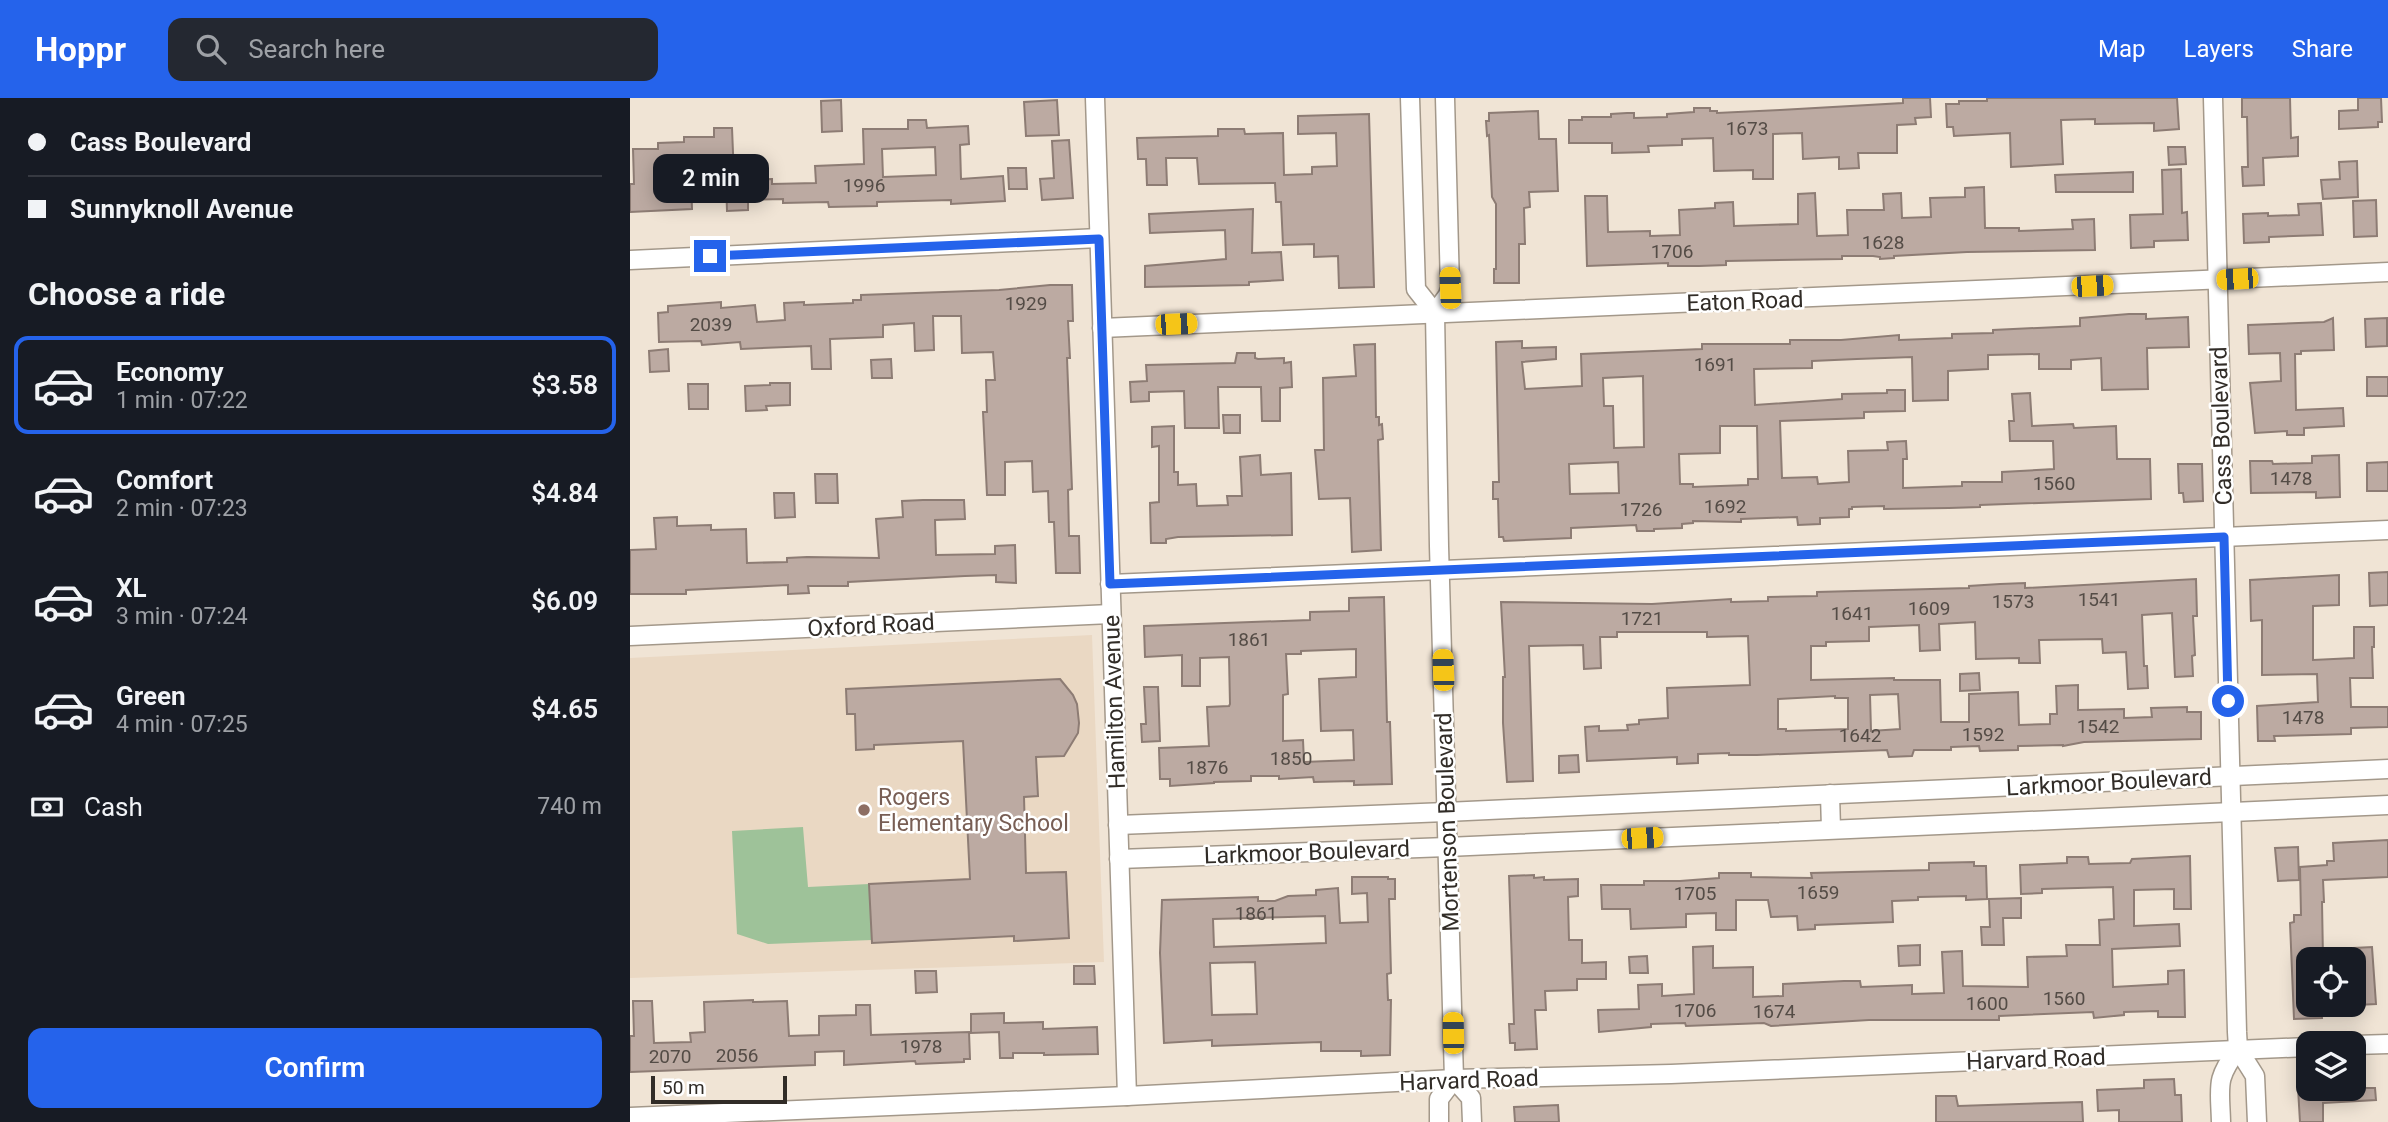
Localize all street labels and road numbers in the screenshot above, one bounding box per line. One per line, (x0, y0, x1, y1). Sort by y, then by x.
street label: Eaton Road (1686, 286, 1804, 317)
street label: Cass Boulevard (2205, 346, 2238, 506)
street label: Oxford Road (807, 609, 935, 642)
street label: Hamilton Avenue (1098, 614, 1131, 790)
street label: Mortenson Boulevard (1430, 712, 1465, 932)
street label: Larkmoor Boulevard (2005, 764, 2213, 801)
street label: Larkmoor Boulevard (1204, 835, 1410, 870)
street label: Harvard Road (1966, 1044, 2106, 1075)
street label: Harvard Road (1399, 1065, 1539, 1096)

